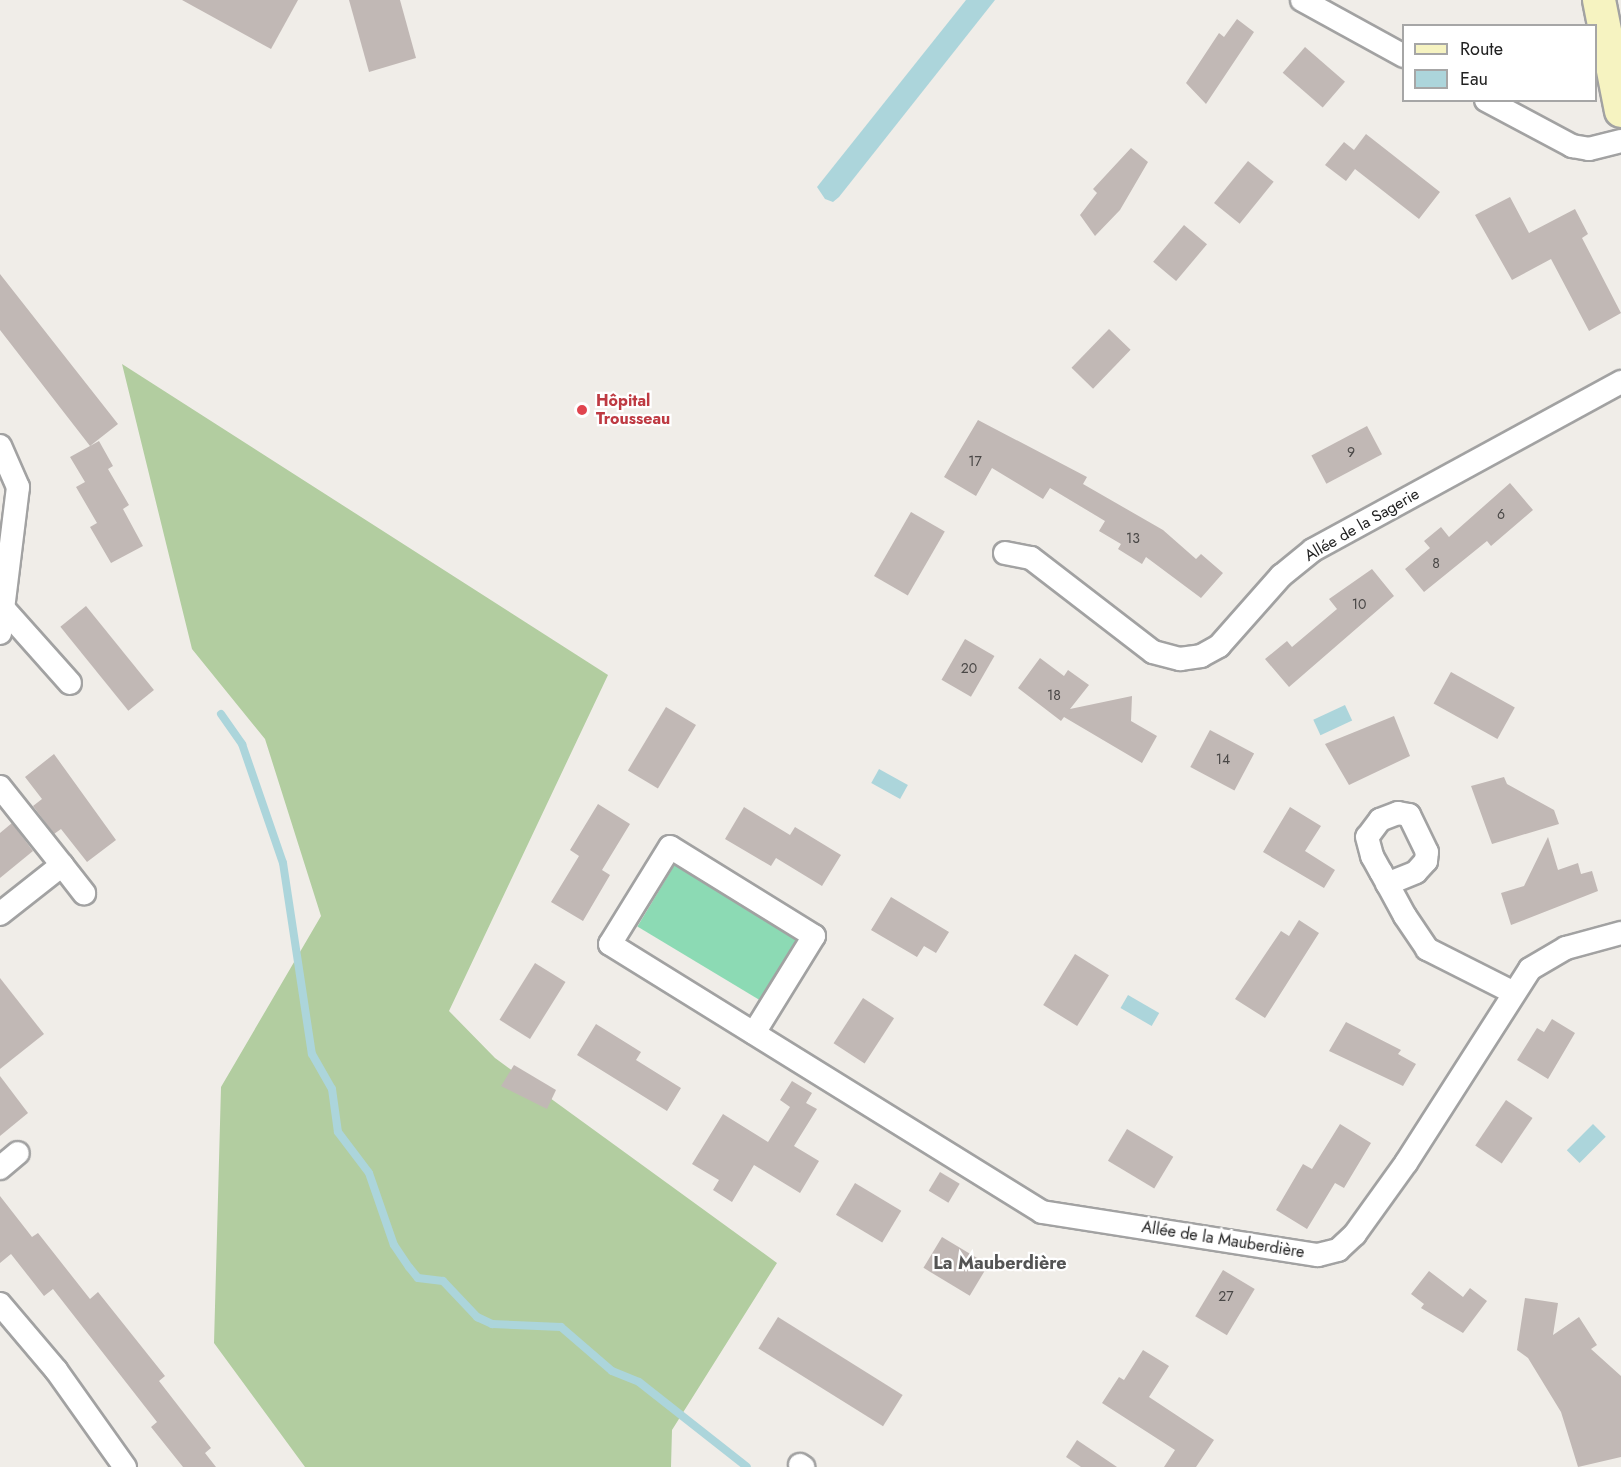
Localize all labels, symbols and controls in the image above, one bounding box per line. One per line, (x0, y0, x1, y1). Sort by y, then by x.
legend (1402, 24, 1597, 102)
text: Route (1460, 36, 1503, 62)
text: Eau (1460, 66, 1488, 92)
place label: Hôpital Trousseau (596, 391, 670, 429)
marker: Hôpital Trousseau (573, 401, 591, 419)
house number: 9 (1347, 444, 1355, 460)
house number: 17 (968, 453, 982, 469)
street label: Allée de la Sagerie (1301, 484, 1423, 566)
house number: 6 (1497, 506, 1505, 522)
house number: 13 (1126, 530, 1140, 546)
house number: 8 (1432, 555, 1440, 571)
house number: 10 (1352, 596, 1366, 612)
house number: 20 (961, 660, 977, 676)
house number: 18 (1047, 687, 1061, 703)
house number: 14 (1216, 751, 1230, 767)
street label: Allée de la Mauberdière (1140, 1218, 1306, 1262)
district label: La Mauberdière (933, 1252, 1067, 1274)
house number: 27 (1218, 1288, 1234, 1304)

